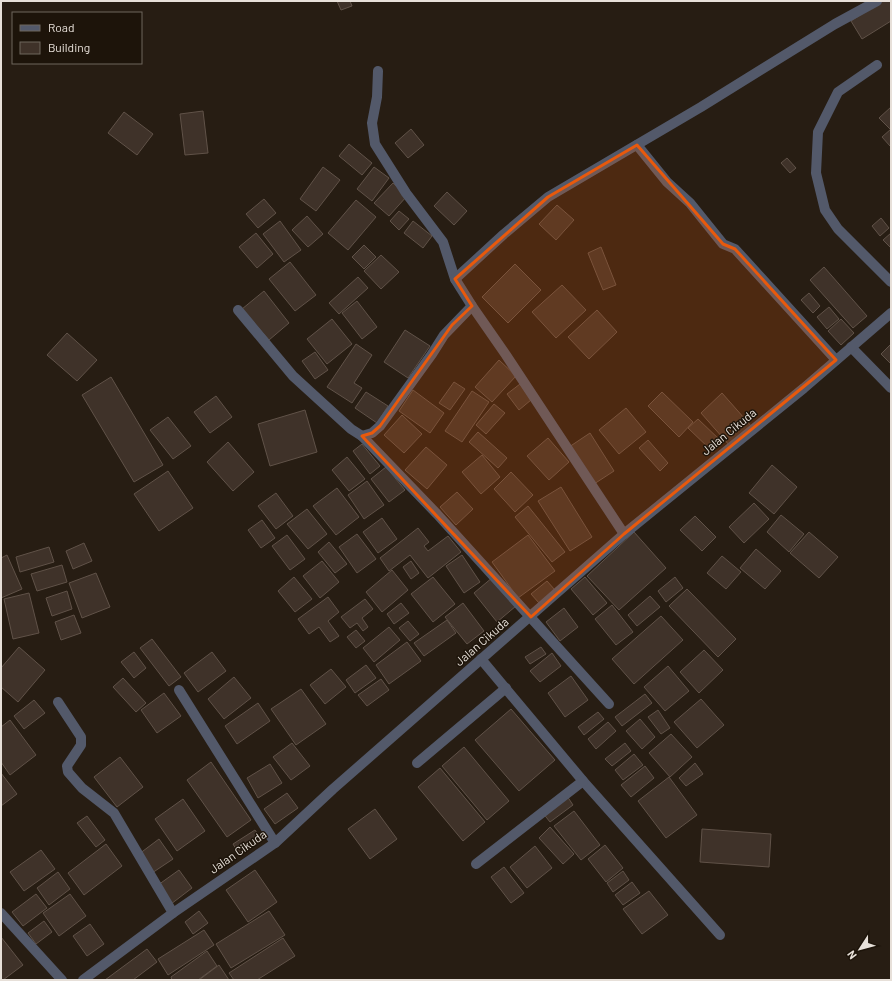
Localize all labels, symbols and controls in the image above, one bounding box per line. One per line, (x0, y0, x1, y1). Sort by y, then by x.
legend (12, 12, 142, 64)
text: Road (48, 20, 75, 34)
text: Building (48, 40, 90, 54)
street label: Jalan Cikuda (698, 405, 759, 458)
street label: Jalan Cikuda (452, 614, 511, 668)
street label: Jalan Cikuda (206, 826, 269, 876)
north arrow (840, 929, 880, 969)
text: N (844, 948, 859, 962)

